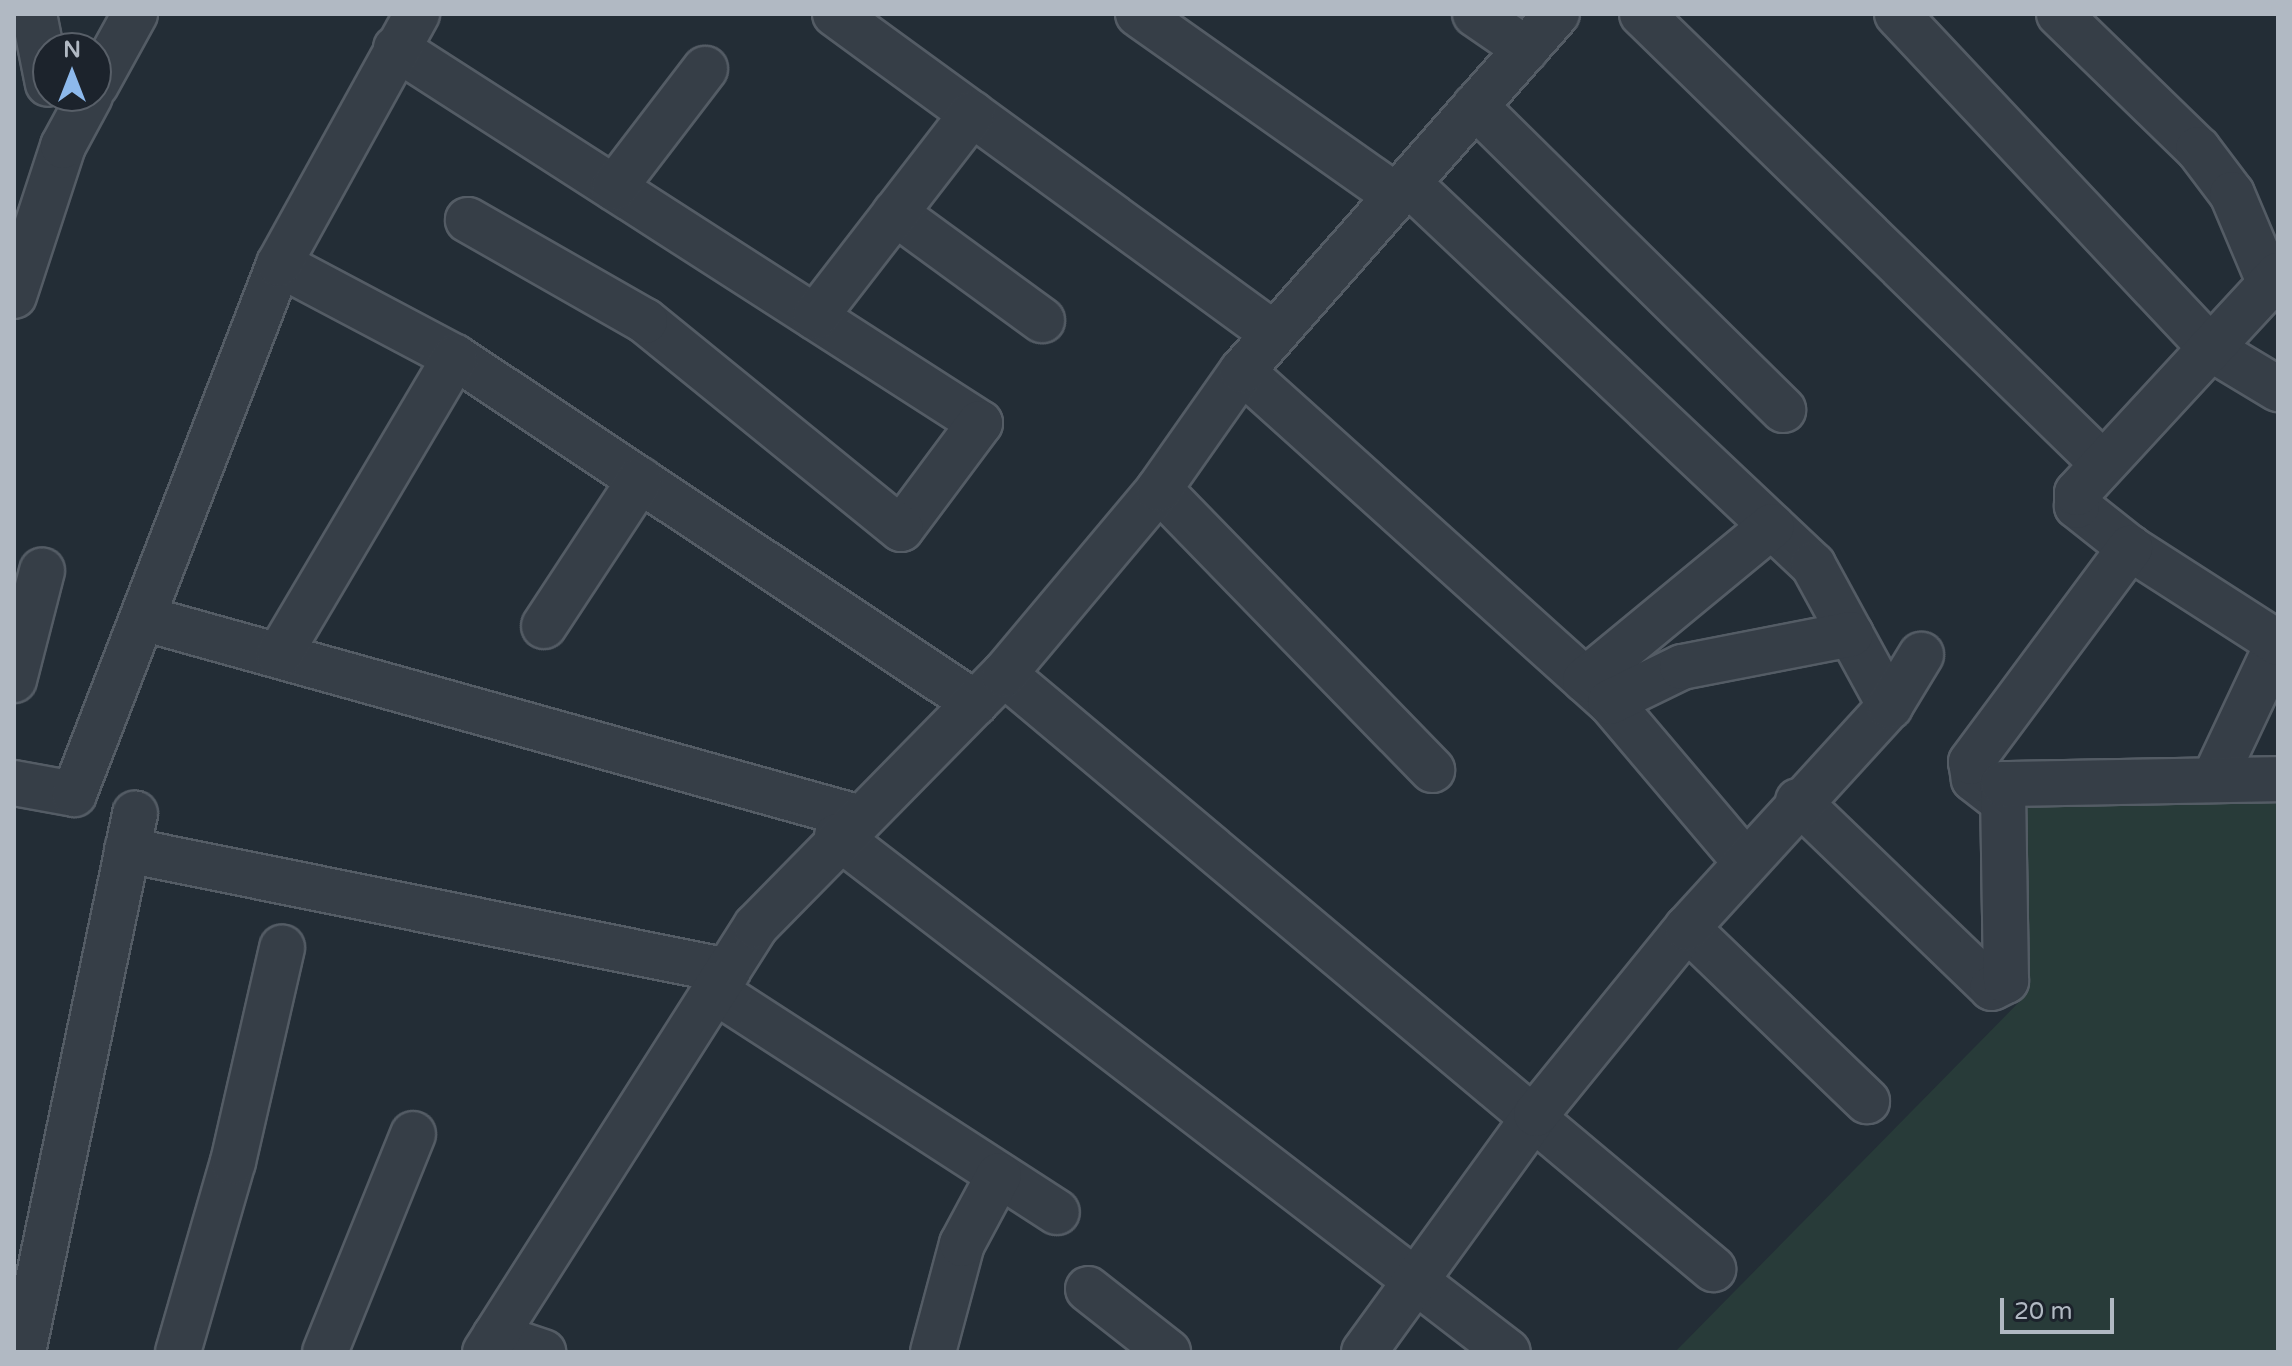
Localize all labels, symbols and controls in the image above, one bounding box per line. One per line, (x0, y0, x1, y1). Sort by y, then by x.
north arrow (32, 32, 112, 112)
text: N (63, 37, 81, 63)
scale bar (2004, 1282, 2118, 1332)
text: 20 m (2014, 1297, 2072, 1326)

